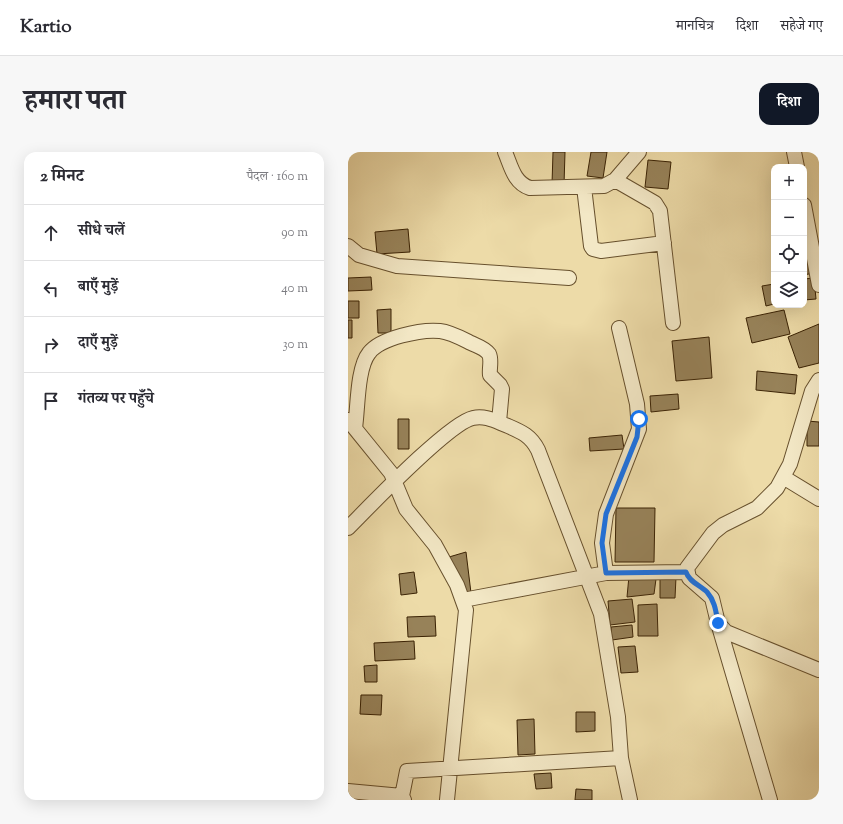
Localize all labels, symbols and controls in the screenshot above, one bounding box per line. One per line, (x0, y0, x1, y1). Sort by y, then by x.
text: Kartio (20, 14, 72, 41)
text: मानचित्र (676, 17, 714, 37)
text: दिशा (736, 17, 758, 37)
text: सहेजे गए (780, 17, 823, 37)
text: हमारा पता (24, 82, 125, 122)
button: दिशा (759, 83, 819, 125)
map controls (771, 164, 807, 308)
button: + (771, 164, 807, 200)
text: 2 मिनट (40, 165, 84, 189)
text: पैदल · 160 m (247, 168, 308, 186)
button: − (771, 200, 807, 236)
text: सीधे चलें (78, 221, 125, 242)
icon: ahead (40, 222, 62, 244)
text: 90 m (281, 224, 308, 242)
button: locate (771, 236, 807, 272)
button: layers (771, 272, 807, 308)
text: बाएँ मुड़ें (78, 277, 118, 298)
icon: left (40, 278, 62, 300)
text: 40 m (281, 280, 308, 298)
text: दाएँ मुड़ें (78, 333, 118, 354)
icon: right (40, 334, 62, 356)
text: 30 m (282, 336, 308, 354)
text: गंतव्य पर पहुँचे (78, 389, 154, 410)
icon: arrive (40, 390, 62, 412)
route start (630, 410, 648, 428)
route end (709, 614, 727, 632)

